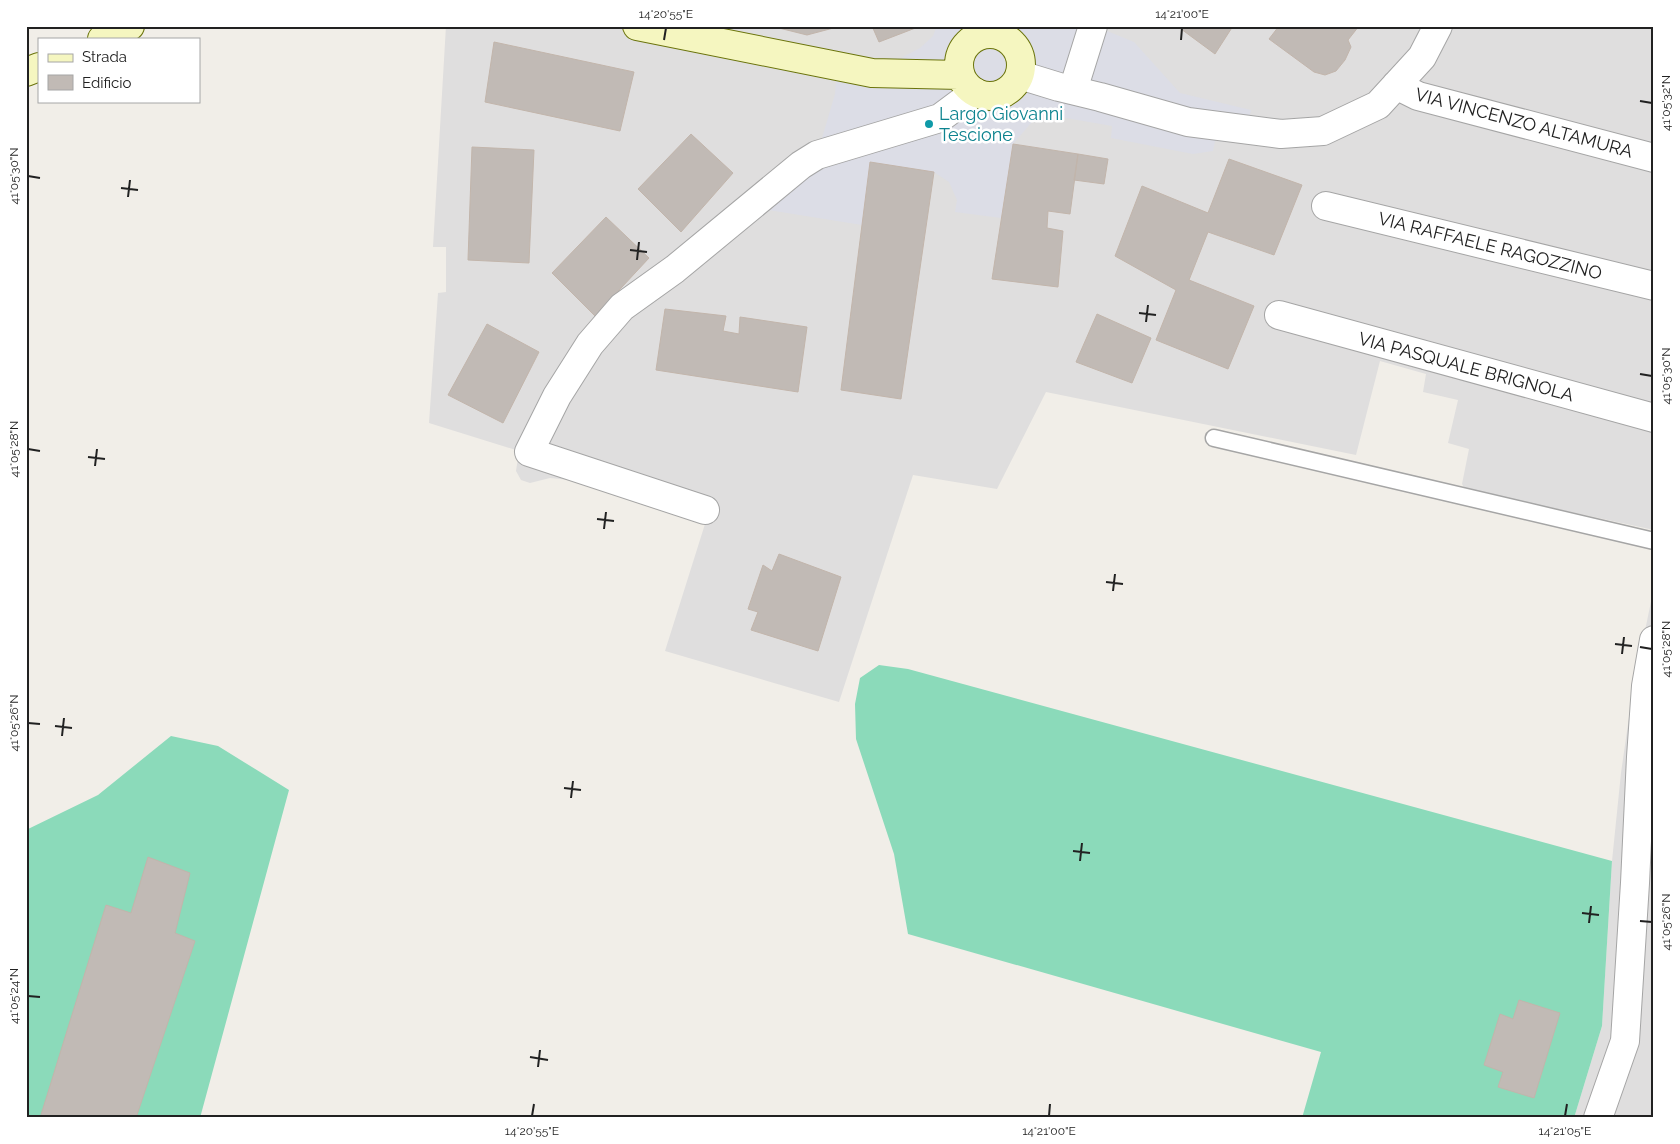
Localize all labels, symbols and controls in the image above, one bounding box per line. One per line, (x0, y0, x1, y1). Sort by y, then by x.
text: 14°20'55"E (639, 7, 693, 21)
text: 14°21'00"E (1155, 7, 1209, 21)
legend (38, 38, 200, 102)
text: Strada (82, 48, 127, 66)
text: Edificio (82, 74, 132, 92)
text: 41°05'32"N (1659, 75, 1673, 131)
street label: VIA VINCENZO ALTAMURA (1413, 83, 1635, 162)
place label: Largo Giovanni Tescione (939, 103, 1063, 145)
marker: Largo Giovanni Tescione (923, 118, 935, 130)
text: 41°05'30"N (7, 147, 21, 205)
street label: VIA RAFFAELE RAGOZZINO (1376, 208, 1604, 284)
street label: VIA PASQUALE BRIGNOLA (1356, 328, 1576, 405)
text: 41°05'30"N (1659, 347, 1673, 405)
text: 41°05'28"N (7, 421, 21, 477)
text: 41°05'28"N (1659, 621, 1673, 677)
text: 41°05'26"N (7, 695, 21, 751)
text: 41°05'26"N (1659, 894, 1673, 950)
text: 41°05'24"N (7, 968, 21, 1024)
text: 14°20'55"E (505, 1124, 559, 1138)
text: 14°21'00"E (1022, 1124, 1076, 1138)
text: 14°21'05"E (1539, 1124, 1591, 1138)

